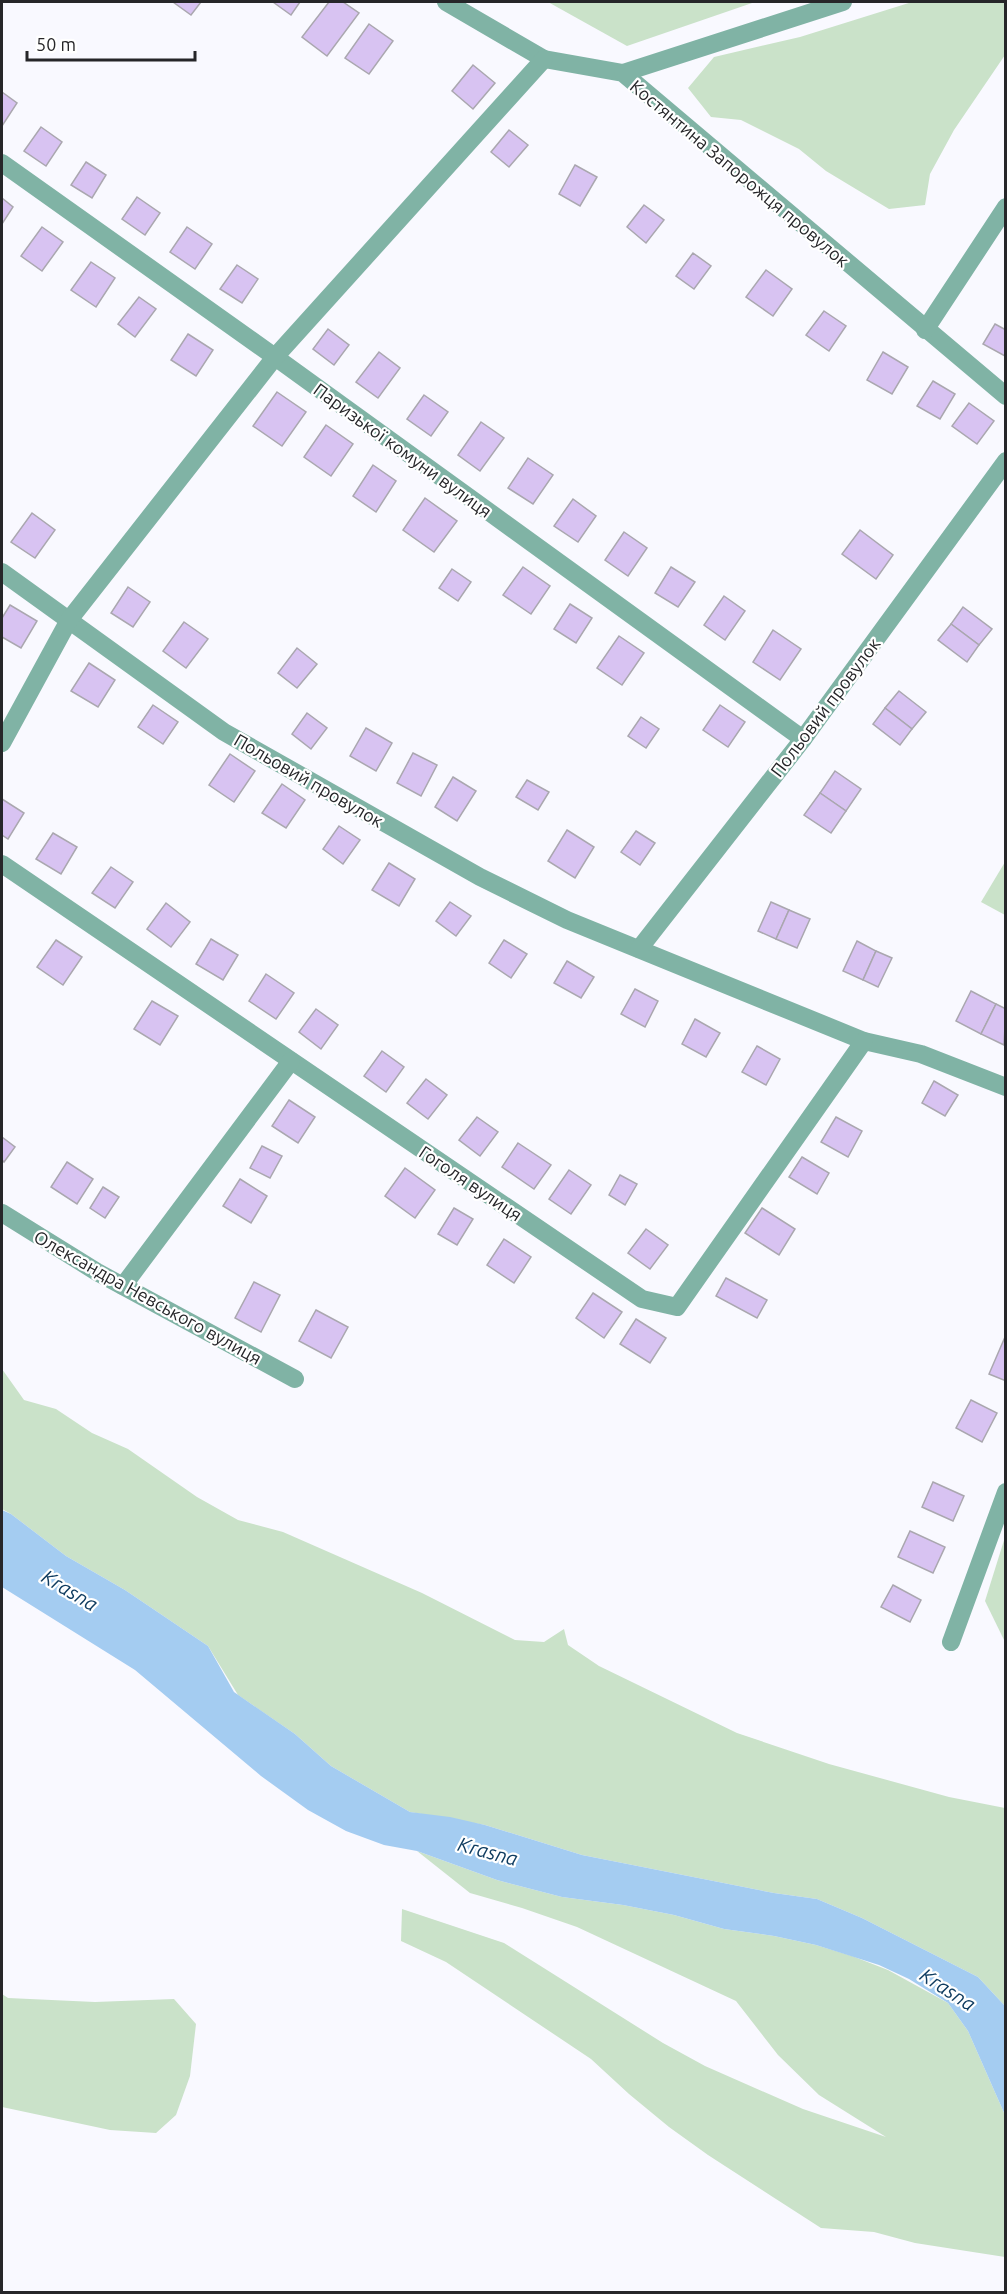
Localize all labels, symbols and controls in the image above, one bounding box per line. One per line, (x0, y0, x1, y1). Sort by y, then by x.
scale bar (27, 24, 195, 62)
text: 50 m (36, 34, 76, 54)
street label: Костянтина Запорожця провулок (627, 76, 853, 270)
street label: Паризької комуни вулиця (310, 379, 496, 521)
street label: Польовий провулок (766, 634, 884, 780)
street label: Польовий провулок (231, 729, 387, 831)
street label: Гоголя вулиця (416, 1141, 526, 1225)
street label: Олександра Невського вулиця (31, 1226, 265, 1368)
water label: Krasna (38, 1564, 102, 1616)
water label: Krasna (456, 1832, 521, 1870)
water label: Krasna (916, 1963, 980, 2015)

